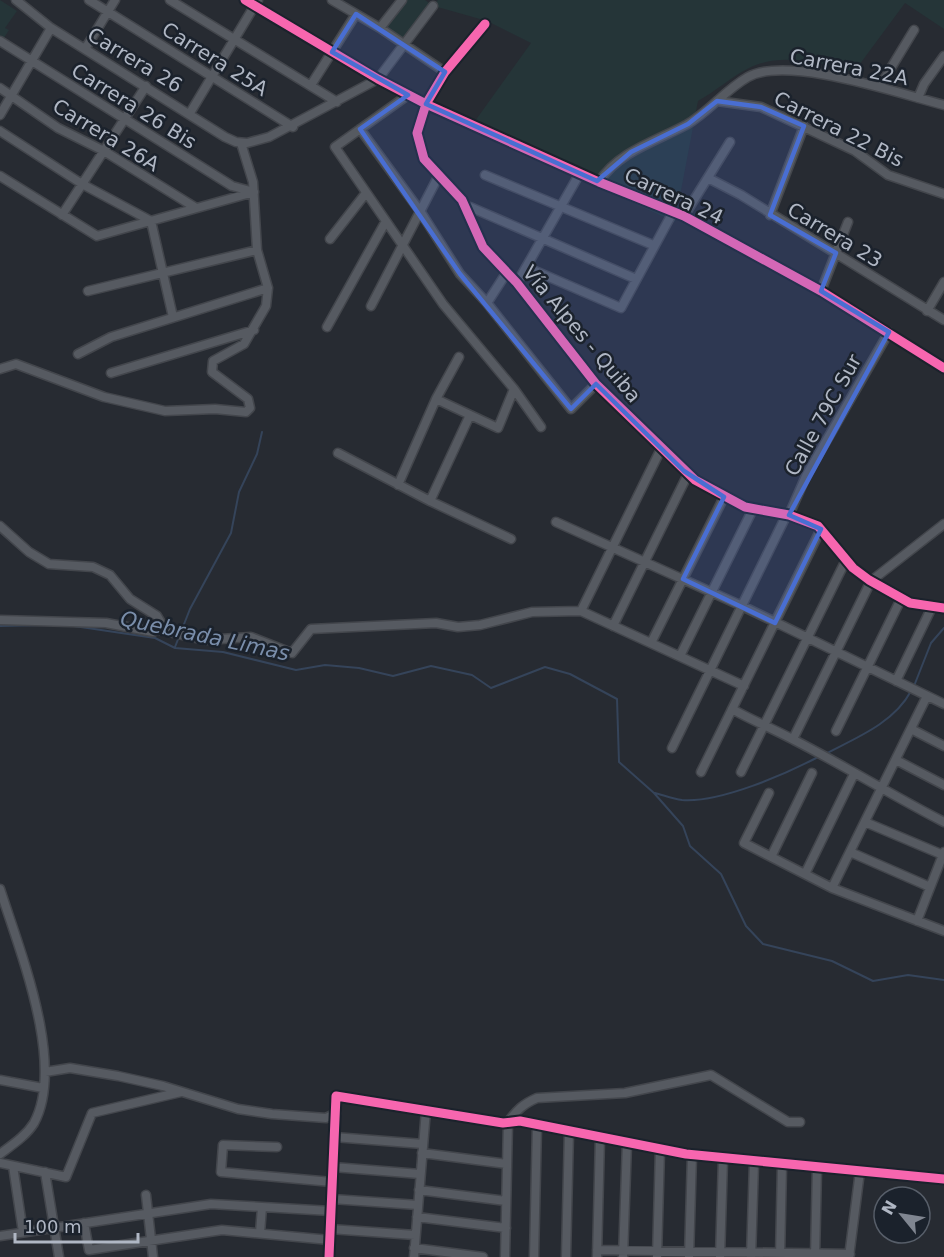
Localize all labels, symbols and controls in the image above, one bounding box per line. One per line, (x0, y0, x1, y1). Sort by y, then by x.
street label: Carrera 25A (158, 17, 273, 101)
street label: Carrera 26 (83, 22, 187, 98)
street label: Carrera 22A (788, 44, 911, 90)
street label: Carrera 26 Bis (67, 58, 201, 154)
street label: Carrera 22 Bis (770, 86, 908, 172)
street label: Carrera 26A (48, 94, 164, 176)
street label: Carrera 24 (621, 163, 727, 229)
street label: Carrera 23 (783, 197, 887, 273)
street label: Vía Alpes - Quiba (518, 261, 646, 407)
street label: Calle 79C Sur (780, 349, 867, 480)
water label: Quebrada Limas (118, 606, 292, 666)
north arrow (872, 1185, 932, 1245)
text: N (878, 1197, 901, 1218)
scale bar (15, 1206, 138, 1244)
text: 100 m (24, 1216, 82, 1237)

